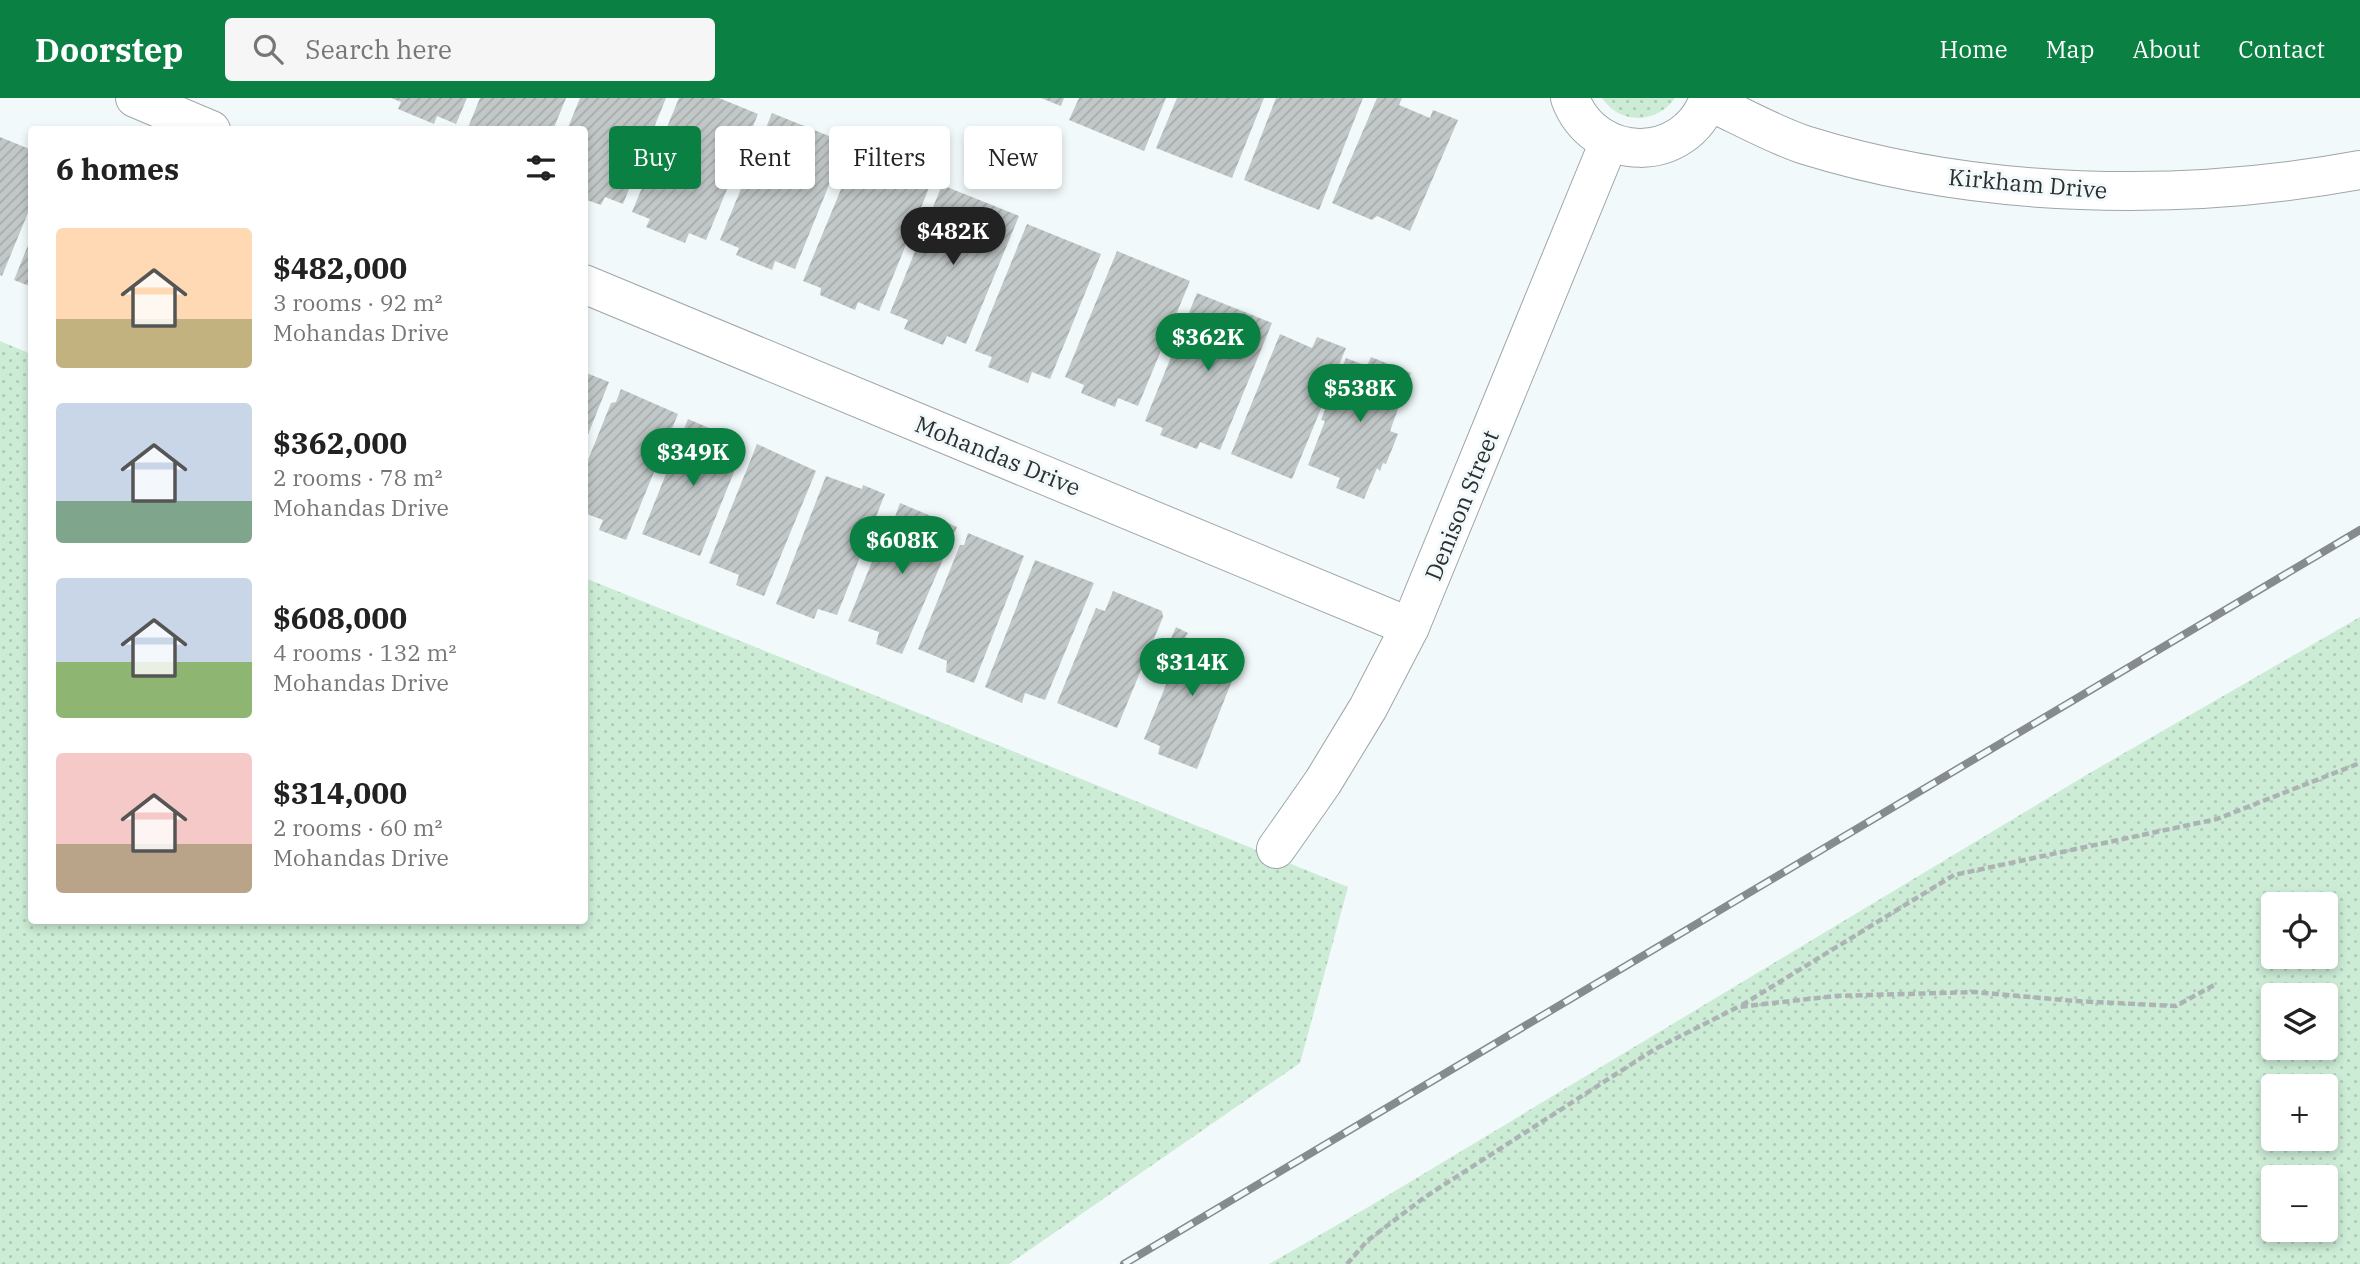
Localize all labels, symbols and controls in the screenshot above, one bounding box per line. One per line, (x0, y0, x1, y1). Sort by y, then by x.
search box (225, 18, 715, 81)
text: Doorstep (35, 28, 183, 71)
icon: search (249, 30, 287, 68)
text: Search here (305, 32, 452, 66)
text: Home (1940, 33, 2008, 65)
text: Map (2046, 33, 2094, 65)
text: About (2132, 33, 2200, 65)
text: Contact (2238, 33, 2325, 65)
chip: Buy (609, 126, 701, 189)
chip: Rent (715, 126, 815, 189)
chip: Filters (829, 126, 950, 189)
chip: New (964, 126, 1062, 189)
text: 6 homes (56, 149, 179, 188)
icon: filters (522, 149, 560, 187)
street label: Kirkham Drive (1947, 161, 2109, 205)
pin: $482K (904, 208, 1002, 267)
text: $482K (917, 215, 989, 245)
text: $482,000 (273, 248, 407, 287)
icon: home (112, 256, 196, 340)
text: 3 rooms · 92 m² (273, 287, 443, 317)
pin: $362K (1159, 314, 1257, 373)
text: Mohandas Drive (273, 317, 449, 347)
text: $362K (1172, 321, 1244, 351)
pin: $538K (1311, 364, 1409, 424)
text: $538K (1324, 372, 1396, 402)
street label: Mohandas Drive (911, 408, 1085, 502)
text: $362,000 (273, 423, 407, 462)
street label: Denison Street (1417, 426, 1505, 584)
pin: $349K (644, 428, 742, 488)
icon: home (112, 431, 196, 515)
text: $349K (657, 436, 729, 466)
text: 2 rooms · 78 m² (273, 462, 443, 492)
text: Mohandas Drive (273, 492, 449, 522)
pin: $608K (853, 517, 951, 576)
text: $608K (866, 524, 938, 554)
text: $608,000 (273, 598, 407, 637)
icon: home (112, 606, 196, 690)
text: 4 rooms · 132 m² (273, 637, 456, 667)
pin: $314K (1143, 638, 1241, 698)
text: $314K (1156, 646, 1228, 676)
text: Mohandas Drive (273, 667, 449, 697)
text: $314,000 (273, 773, 407, 812)
icon: home (112, 781, 196, 865)
text: 2 rooms · 60 m² (273, 812, 443, 842)
text: Mohandas Drive (273, 842, 449, 872)
map controls (2261, 892, 2338, 1242)
button: locate (2261, 892, 2338, 969)
button: layers (2261, 983, 2338, 1060)
button: + (2261, 1074, 2338, 1151)
button: − (2261, 1165, 2338, 1242)

